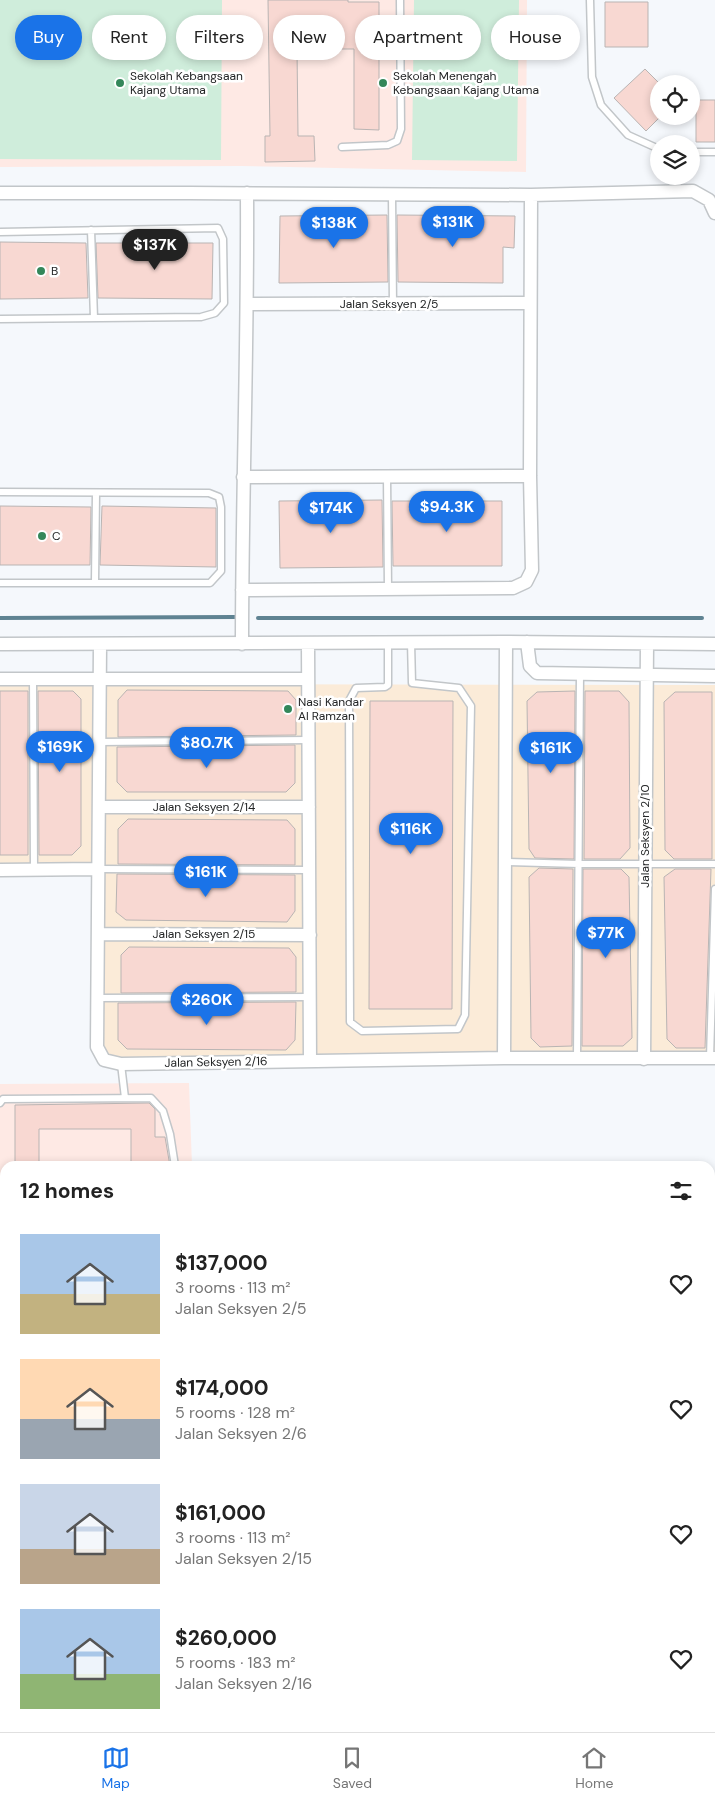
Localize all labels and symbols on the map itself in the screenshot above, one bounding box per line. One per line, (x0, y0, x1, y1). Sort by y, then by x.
place label: Sekolah Kebangsaan Kajang Utama (130, 68, 243, 98)
place label: Sekolah Menengah Kebangsaan Kajang Utama (393, 68, 539, 98)
marker: Sekolah Kebangsaan Kajang Utama (114, 77, 126, 89)
marker: Sekolah Menengah Kebangsaan Kajang Utama (377, 77, 389, 89)
pin: $138K (299, 206, 369, 249)
pin: $131K (418, 206, 488, 248)
pin: $137K (120, 228, 190, 271)
place label: B (51, 263, 58, 279)
marker: B (35, 265, 47, 277)
street label: Jalan Seksyen 2/5 (340, 296, 438, 312)
pin: $94.3K (406, 490, 488, 533)
pin: $174K (296, 492, 366, 534)
place label: C (52, 528, 61, 544)
marker: C (36, 530, 48, 542)
place label: Nasi Kandar Al Ramzan (298, 694, 364, 724)
marker: Nasi Kandar Al Ramzan (282, 703, 294, 715)
pin: $80.7K (166, 726, 248, 769)
pin: $169K (25, 730, 95, 773)
pin: $161K (516, 732, 586, 774)
street label: Jalan Seksyen 2/10 (637, 784, 653, 888)
street label: Jalan Seksyen 2/14 (153, 799, 255, 815)
pin: $116K (376, 812, 446, 855)
pin: $161K (171, 856, 241, 898)
pin: $77K (576, 916, 636, 959)
street label: Jalan Seksyen 2/15 (153, 926, 255, 942)
pin: $260K (172, 984, 242, 1026)
street label: Jalan Seksyen 2/16 (164, 1053, 268, 1071)

